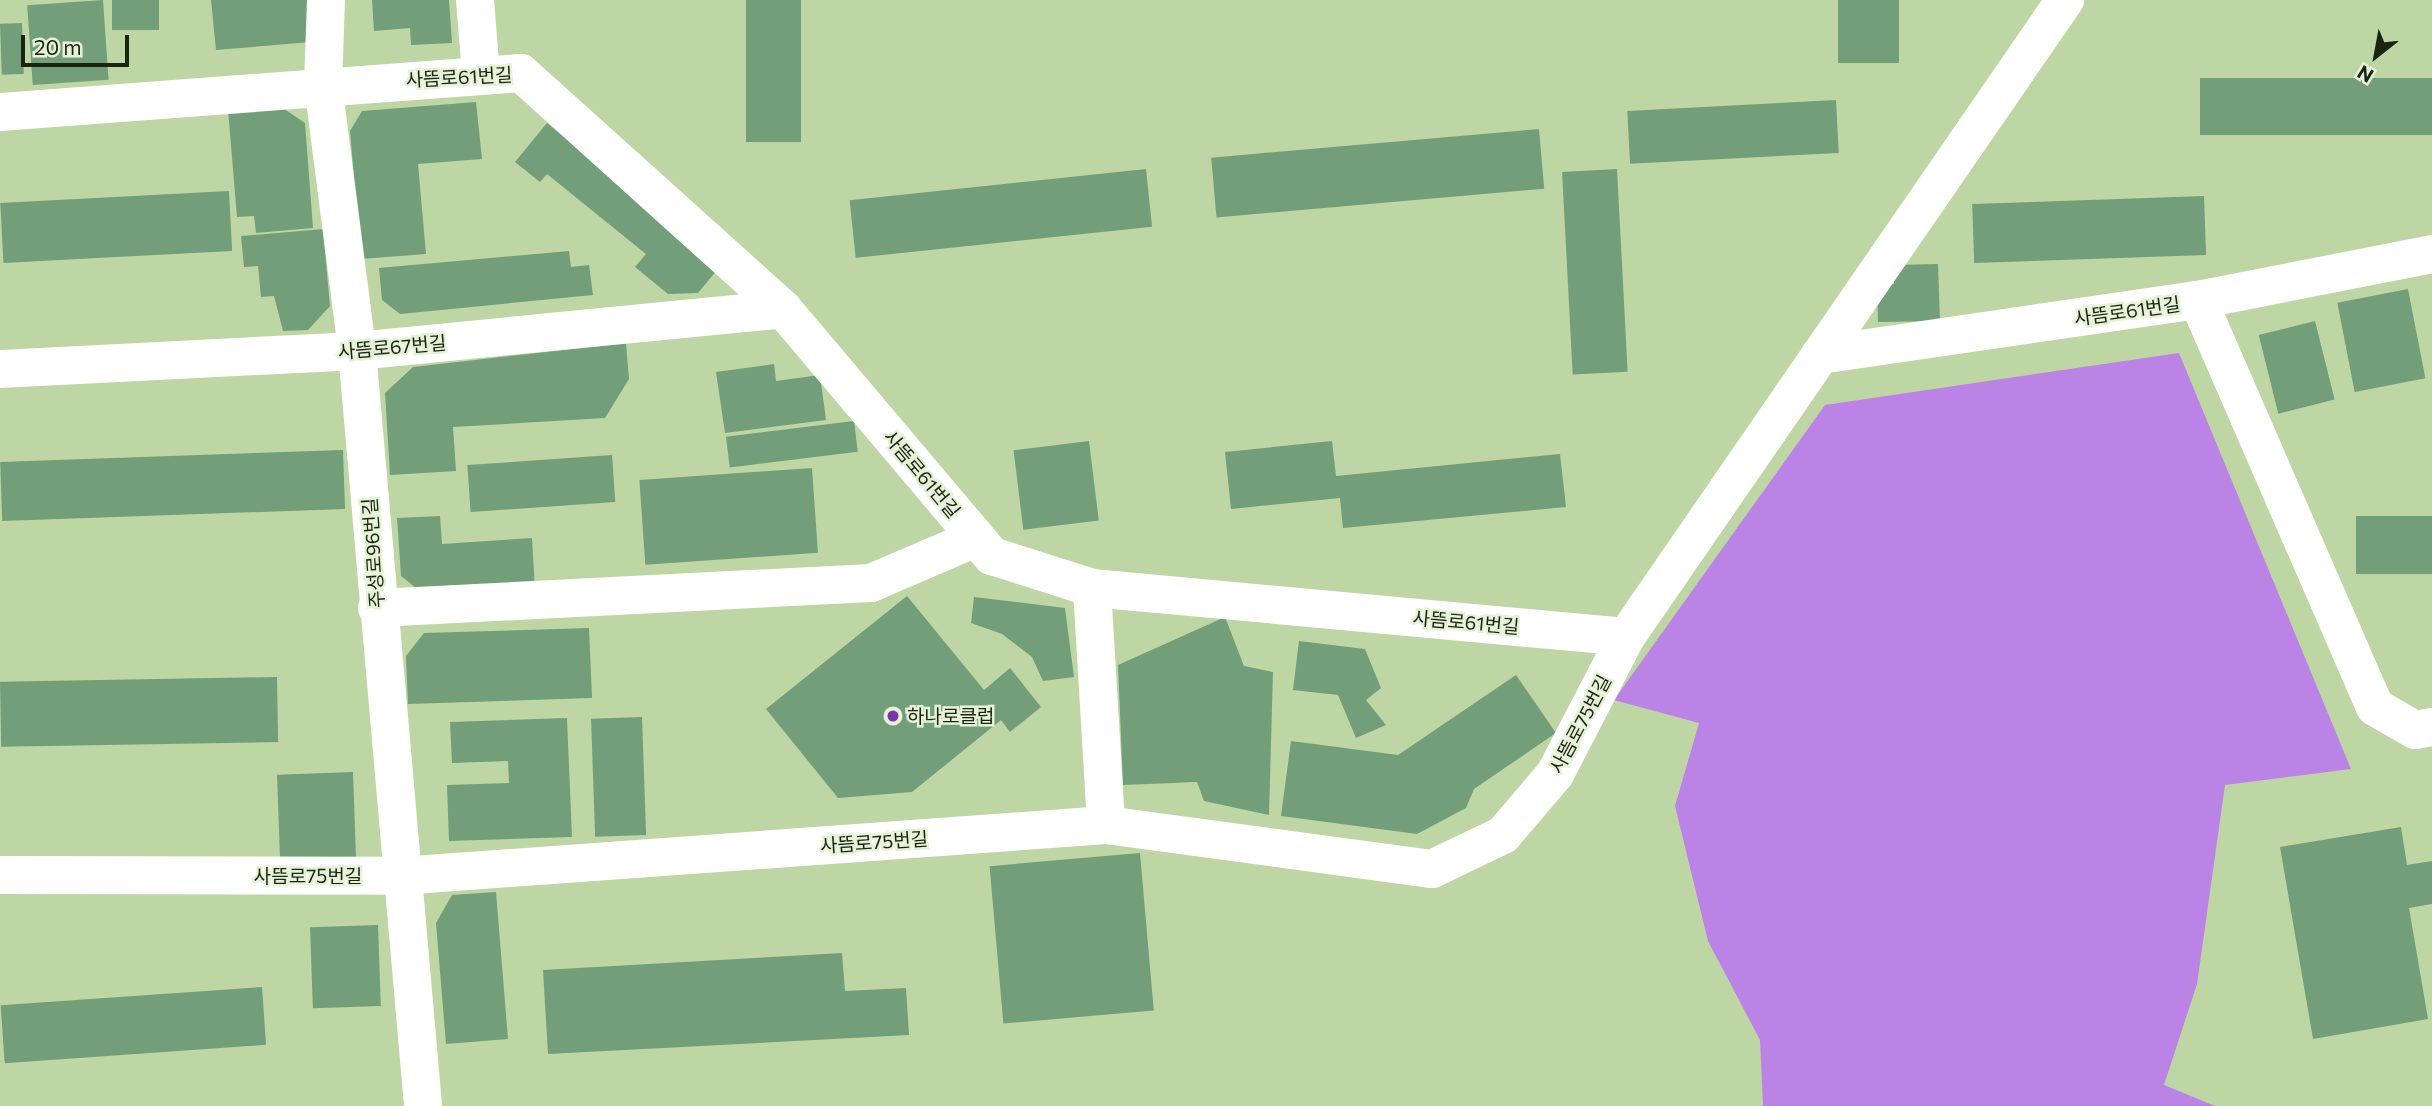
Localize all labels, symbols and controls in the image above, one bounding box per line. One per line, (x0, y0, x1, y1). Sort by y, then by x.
scale bar (24, 21, 133, 65)
north arrow (2341, 21, 2411, 91)
text: 20 m (34, 34, 82, 59)
text: N (2353, 61, 2377, 88)
street label: 사뜸로61번길 (405, 63, 513, 91)
street label: 사뜸로61번길 (2072, 292, 2182, 330)
street label: 사뜸로67번길 (337, 331, 447, 363)
street label: 사뜸로61번길 (879, 426, 965, 522)
street label: 주성로96번길 (358, 497, 388, 609)
street label: 사뜸로61번길 (1412, 606, 1520, 638)
street label: 사뜸로75번길 (1545, 671, 1615, 777)
place label: 하나로클럽 (907, 705, 994, 727)
marker: 하나로클럽 (885, 708, 901, 724)
street label: 사뜸로75번길 (819, 827, 929, 857)
street label: 사뜸로75번길 (254, 865, 362, 887)

